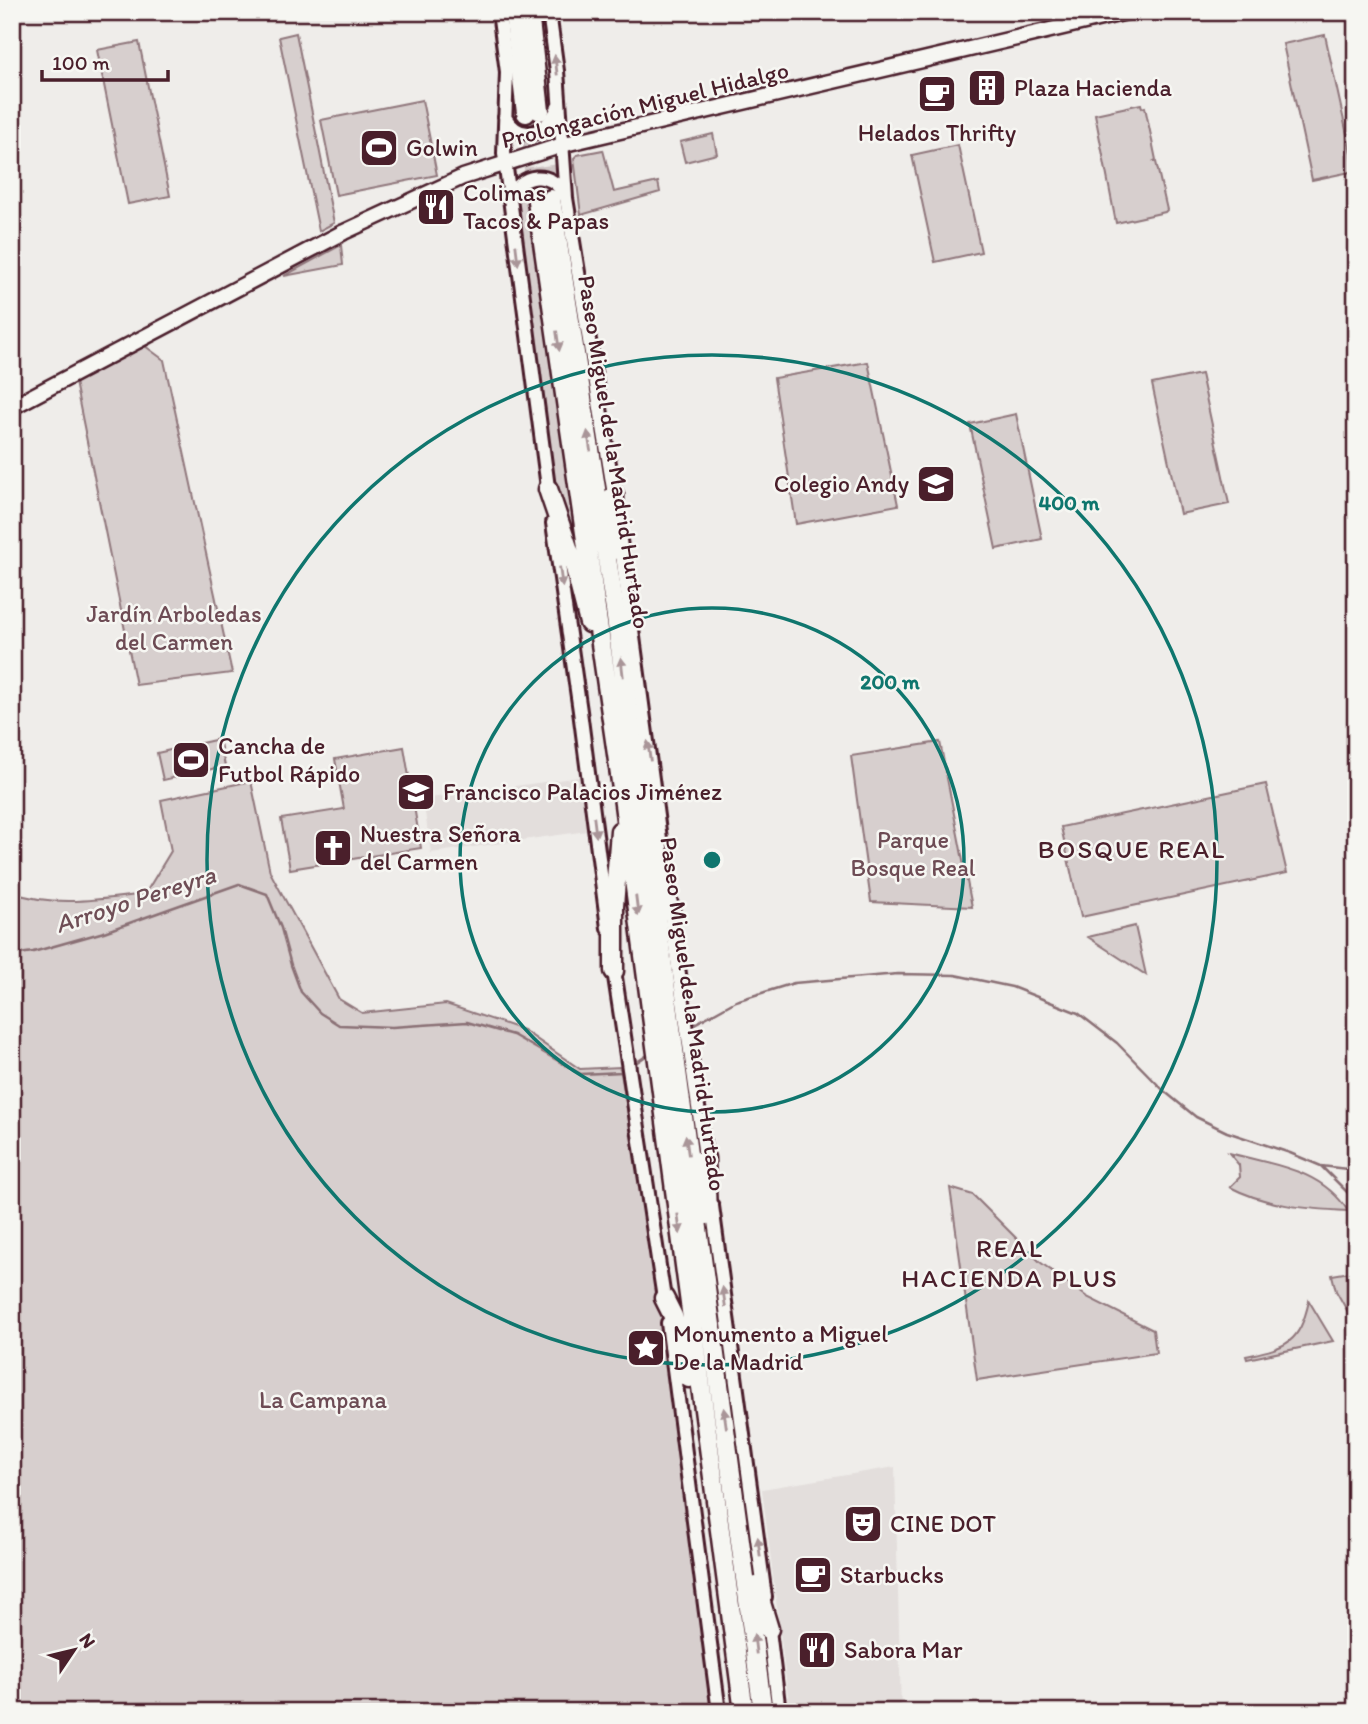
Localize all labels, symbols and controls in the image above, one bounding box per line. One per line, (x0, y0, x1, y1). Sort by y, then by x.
scale bar (42, 38, 168, 82)
text: 100 m (52, 50, 110, 75)
one-way arrow (550, 54, 561, 76)
street label: Prolongación Miguel Hidalgo (498, 55, 792, 154)
building icon: Plaza Hacienda (966, 67, 1008, 109)
cafe icon: Helados Thrifty (916, 73, 958, 115)
place label: Plaza Hacienda (1014, 73, 1172, 102)
place label: Helados Thrifty (858, 118, 1017, 147)
sports icon: Golwin (358, 127, 400, 169)
place label: Golwin (406, 133, 478, 162)
place label: Colimas Tacos & Papas (463, 178, 609, 235)
restaurant icon: Colimas Tacos & Papas (415, 186, 457, 228)
one-way arrow (511, 244, 522, 266)
street label: Paseo Miguel de la Madrid Hurtado (572, 273, 657, 631)
one-way arrow (553, 330, 564, 352)
one-way arrow (583, 430, 594, 452)
school or university icon: Colegio Andy (915, 463, 957, 505)
place label: Colegio Andy (774, 469, 909, 498)
text: 400 m (1039, 490, 1100, 515)
one-way arrow (556, 566, 567, 588)
park label: Jardín Arboledas del Carmen (86, 599, 262, 656)
one-way arrow (616, 655, 627, 677)
text: 200 m (860, 669, 920, 694)
place label: Cancha de Futbol Rápido (218, 731, 360, 788)
sports icon: Cancha de Futbol Rápido (170, 739, 212, 781)
one-way arrow (644, 740, 655, 762)
school or university icon: Francisco Palacios Jiménez (395, 771, 437, 813)
place label: Francisco Palacios Jiménez (443, 777, 722, 806)
one-way arrow (590, 816, 601, 838)
place label: Nuestra Señora del Carmen (360, 819, 521, 876)
park label: Parque Bosque Real (850, 825, 976, 882)
church icon: Nuestra Señora del Carmen (312, 827, 354, 869)
district label: BOSQUE REAL (1038, 833, 1226, 865)
street label: Paseo Miguel de la Madrid Hurtado (654, 835, 733, 1193)
centre of rings (700, 848, 724, 872)
water label: Arroyo Pereyra (51, 858, 220, 940)
one-way arrow (632, 895, 643, 917)
one-way arrow (681, 1134, 692, 1156)
one-way arrow (673, 1213, 684, 1235)
district label: REAL HACIENDA PLUS (901, 1232, 1119, 1294)
one-way arrow (719, 1286, 730, 1308)
place label: Monumento a Miguel De la Madrid (673, 1319, 888, 1376)
place icon: Monumento a Miguel De la Madrid (625, 1327, 667, 1369)
park label: La Campana (259, 1385, 387, 1414)
one-way arrow (720, 1407, 731, 1429)
theatre icon: CINE DOT (842, 1503, 884, 1545)
place label: CINE DOT (890, 1509, 997, 1538)
one-way arrow (753, 1536, 764, 1558)
cafe icon: Starbucks (792, 1554, 834, 1596)
place label: Starbucks (840, 1560, 944, 1589)
north arrow (38, 1616, 108, 1686)
text: N (74, 1629, 101, 1652)
restaurant icon: Sabora Mar (796, 1629, 838, 1671)
one-way arrow (749, 1633, 760, 1655)
place label: Sabora Mar (844, 1635, 963, 1664)

